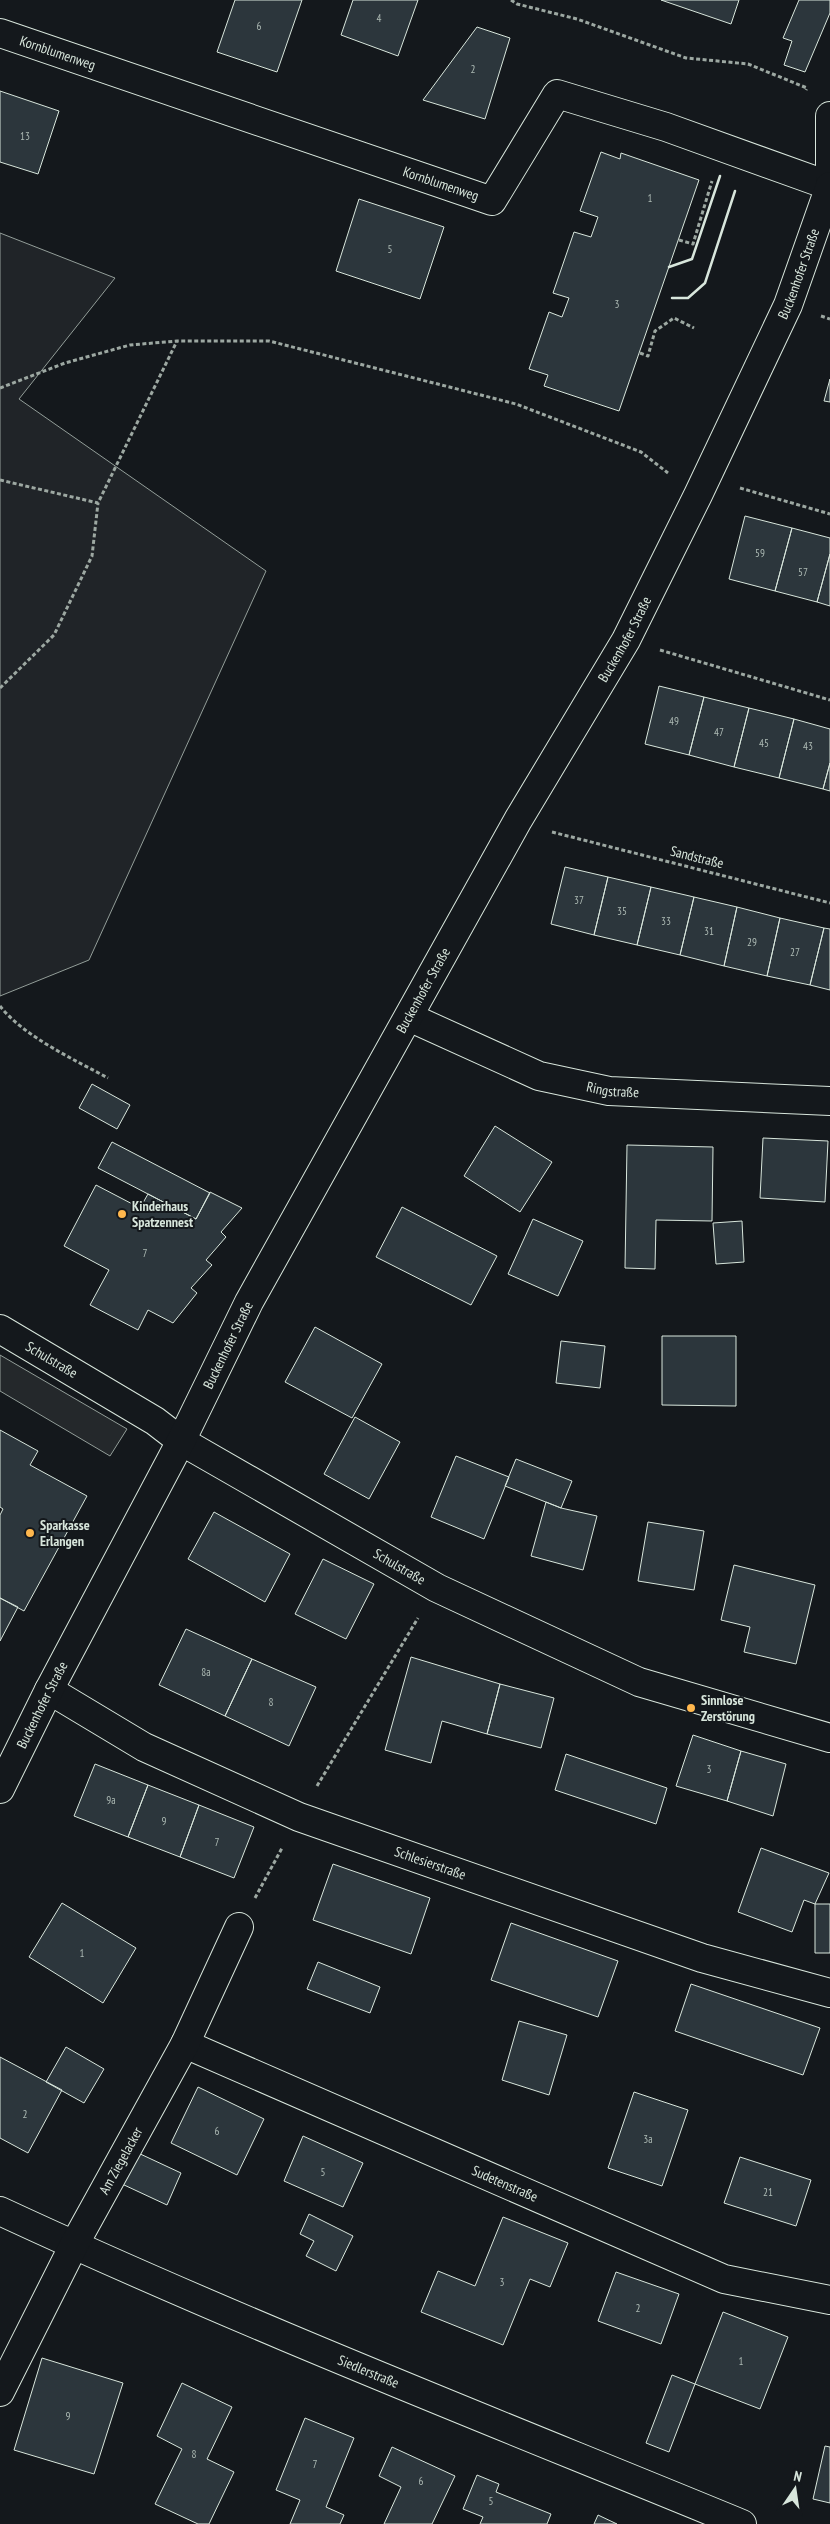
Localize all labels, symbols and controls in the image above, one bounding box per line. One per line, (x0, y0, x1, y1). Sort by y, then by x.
house number: 4 (377, 11, 382, 25)
house number: 6 (257, 19, 262, 33)
street label: Kornblumenweg (18, 31, 98, 74)
house number: 2 (471, 62, 476, 76)
house number: 13 (20, 129, 30, 143)
street label: Kornblumenweg (401, 162, 481, 205)
house number: 1 (648, 191, 653, 205)
street label: Buckenhofer Straße (774, 226, 823, 322)
house number: 5 (388, 242, 393, 256)
house number: 3 (615, 297, 620, 311)
house number: 59 (755, 546, 765, 560)
house number: 57 (798, 565, 808, 579)
street label: Buckenhofer Straße (594, 593, 655, 685)
house number: 49 (669, 714, 679, 728)
house number: 47 (714, 725, 724, 739)
house number: 45 (759, 736, 769, 750)
house number: 43 (803, 739, 813, 753)
street label: Sandstraße (668, 842, 726, 872)
house number: 37 (574, 893, 584, 907)
house number: 35 (617, 904, 627, 918)
house number: 33 (661, 914, 671, 928)
house number: 31 (704, 924, 714, 938)
house number: 29 (747, 935, 757, 949)
street label: Buckenhofer Straße (392, 944, 454, 1036)
house number: 27 (790, 945, 800, 959)
street label: Ringstraße (585, 1077, 640, 1101)
place label: Kinderhaus Spatzennest (132, 1197, 193, 1231)
marker: Kinderhaus Spatzennest (116, 1208, 128, 1220)
house number: 7 (143, 1246, 148, 1260)
street label: Buckenhofer Straße (199, 1298, 257, 1392)
street label: Schulstraße (22, 1337, 81, 1382)
place label: Sparkasse Erlangen (40, 1516, 90, 1550)
marker: Sparkasse Erlangen (24, 1527, 36, 1539)
street label: Schulstraße (370, 1544, 429, 1589)
street label: Buckenhofer Straße (13, 1658, 72, 1751)
house number: 8a (201, 1665, 211, 1679)
place label: Sinnlose Zerstörung (701, 1691, 755, 1725)
house number: 8 (269, 1695, 274, 1709)
marker: Sinnlose Zerstörung (685, 1702, 697, 1714)
house number: 3 (707, 1762, 712, 1776)
house number: 9a (106, 1793, 116, 1807)
house number: 9 (162, 1814, 167, 1828)
house number: 7 (215, 1835, 220, 1849)
street label: Schlesierstraße (392, 1842, 469, 1884)
house number: 1 (80, 1946, 85, 1960)
house number: 2 (23, 2107, 28, 2121)
street label: Am Ziegelacker (95, 2124, 146, 2197)
house number: 6 (215, 2124, 220, 2138)
house number: 3a (643, 2132, 653, 2146)
street label: Sudetenstraße (469, 2161, 541, 2206)
house number: 5 (321, 2165, 326, 2179)
house number: 21 (763, 2185, 773, 2199)
house number: 3 (500, 2275, 505, 2289)
house number: 2 (636, 2301, 641, 2315)
street label: Siedlerstraße (335, 2351, 402, 2392)
house number: 1 (739, 2354, 744, 2368)
house number: 9 (66, 2409, 71, 2423)
house number: 8 (192, 2447, 197, 2461)
house number: 7 (313, 2457, 318, 2471)
north arrow (770, 2464, 820, 2514)
text: N (792, 2467, 804, 2486)
house number: 6 (419, 2474, 424, 2488)
house number: 5 (489, 2494, 494, 2508)

